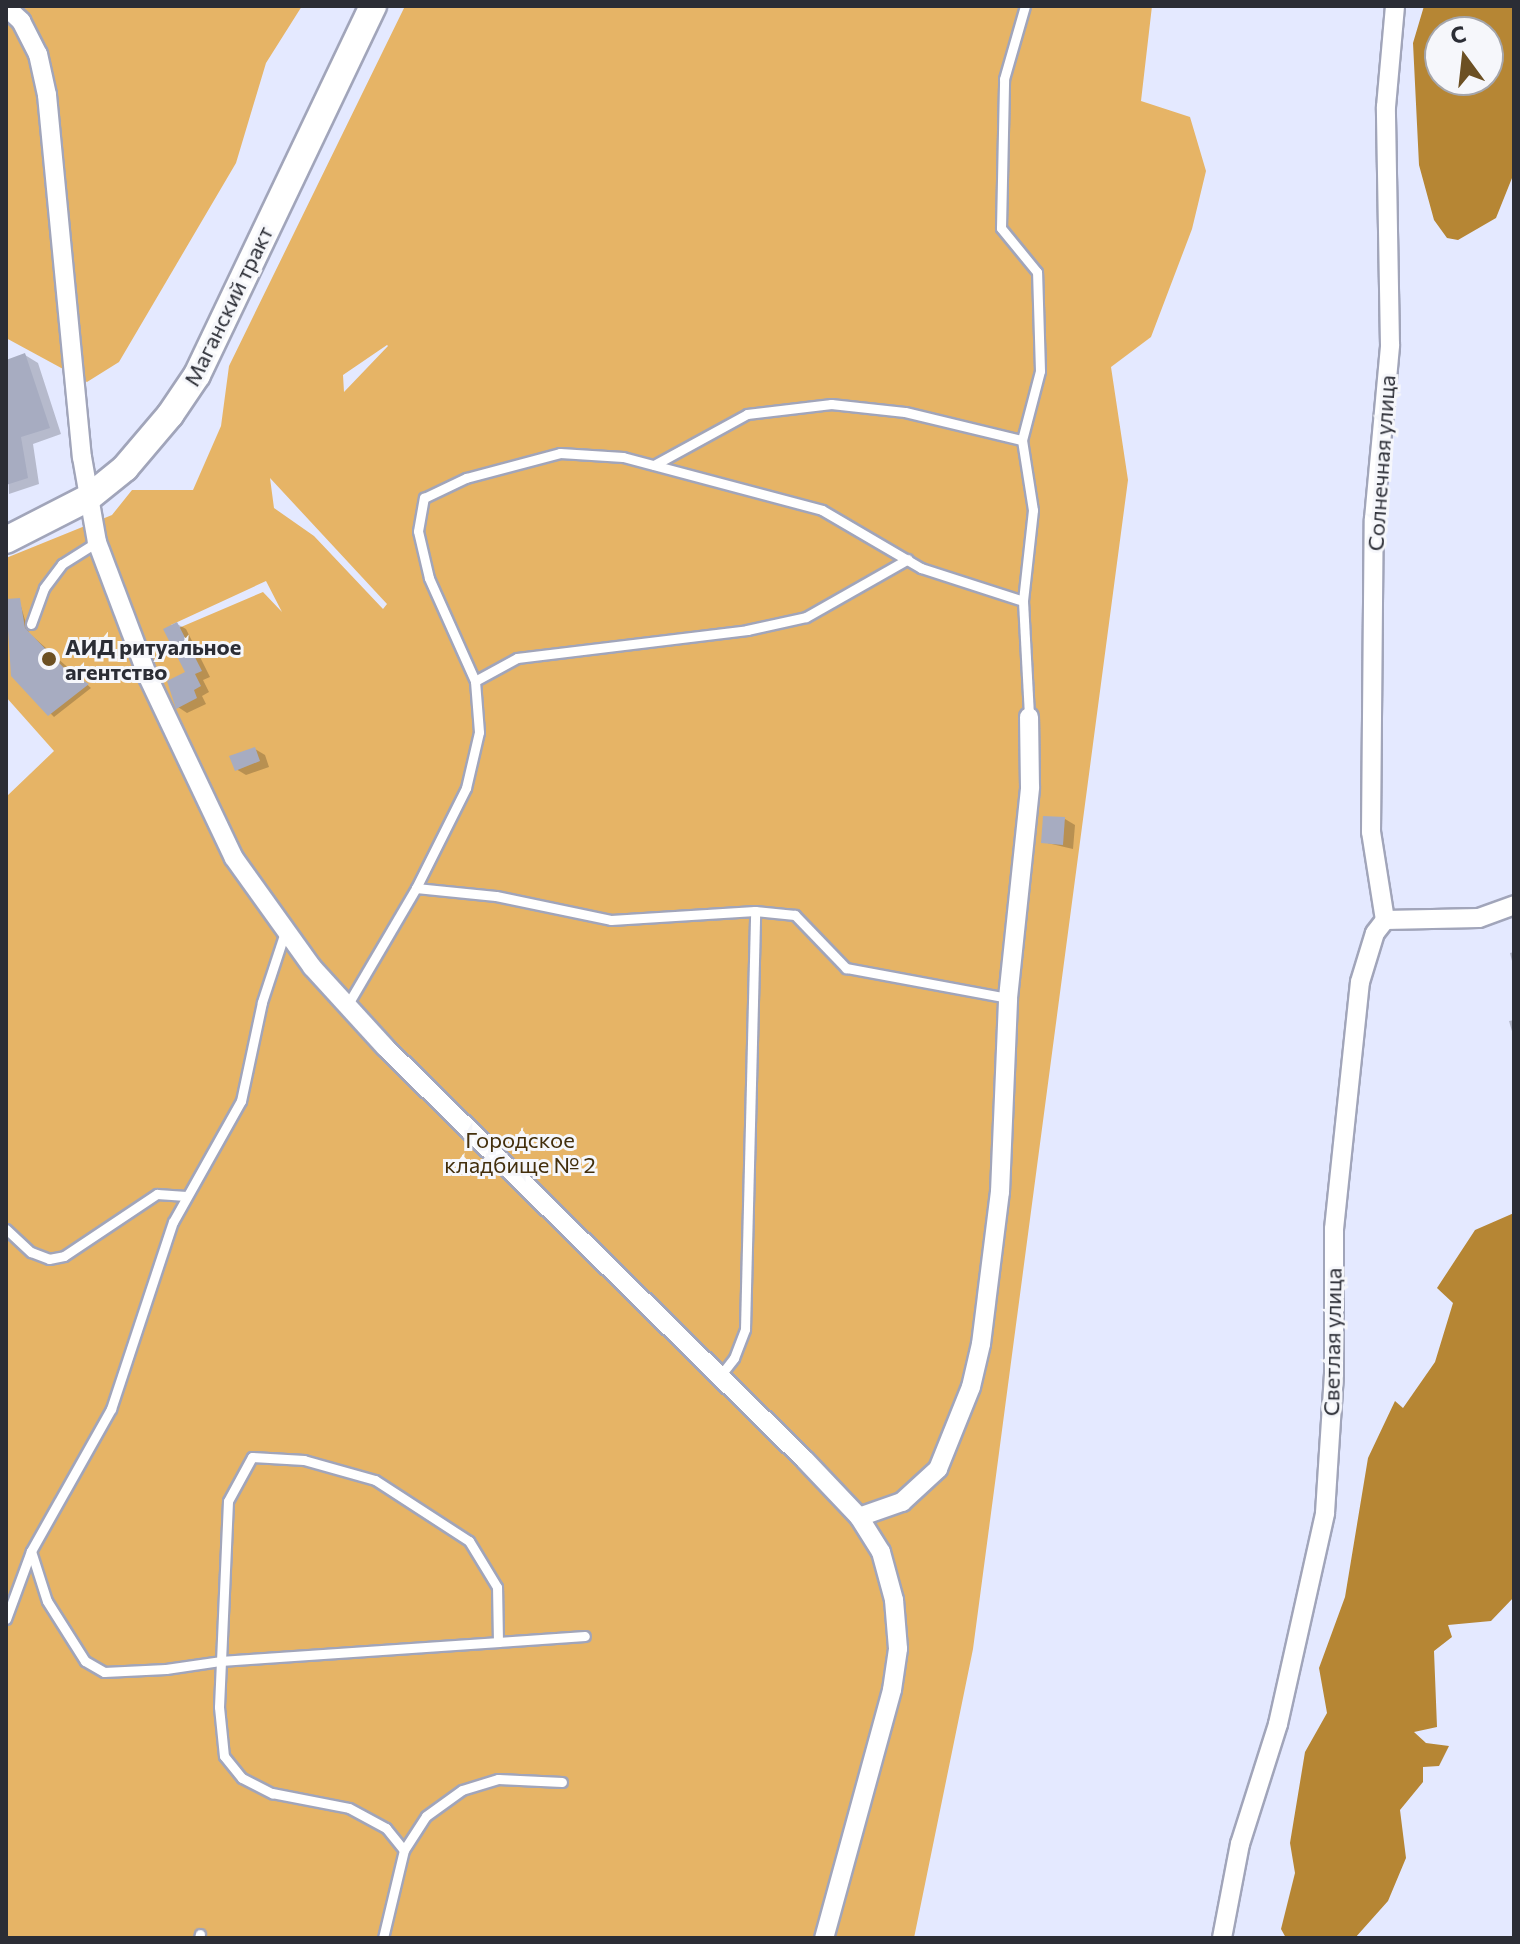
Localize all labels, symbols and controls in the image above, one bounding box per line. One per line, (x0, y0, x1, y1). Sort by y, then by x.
north arrow (1424, 16, 1504, 96)
text: С (1447, 19, 1469, 49)
street label: Маганский тракт (178, 222, 278, 390)
street label: Солнечная улица (1362, 374, 1400, 552)
place label: АИД ритуальное агентство (65, 633, 241, 684)
marker: АИД ритуальное агентство (40, 650, 58, 668)
park label: Городское кладбище № 2 (444, 1126, 596, 1178)
street label: Светлая улица (1318, 1268, 1346, 1416)

